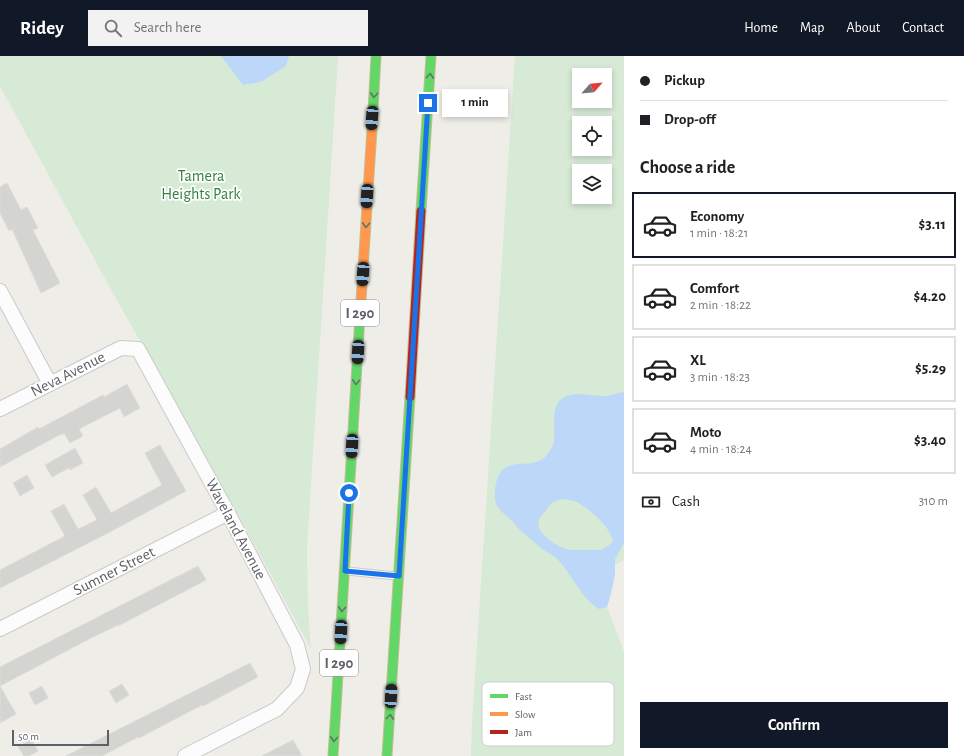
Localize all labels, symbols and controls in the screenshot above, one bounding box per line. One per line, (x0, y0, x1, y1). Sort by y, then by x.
search box (88, 10, 368, 46)
icon: search (102, 17, 124, 39)
text: Ridey (20, 19, 64, 38)
text: Search here (134, 20, 201, 35)
text: Home (744, 21, 778, 35)
text: Map (800, 21, 824, 35)
text: About (846, 21, 880, 35)
text: Contact (902, 21, 944, 35)
north arrow (572, 68, 612, 108)
map controls (572, 68, 612, 204)
one-way arrow (426, 73, 434, 79)
text: Pickup (664, 73, 705, 88)
callout: 1 min (442, 89, 508, 117)
one-way arrow (369, 92, 378, 98)
route end (419, 94, 437, 112)
text: 1 min (461, 96, 489, 109)
car (365, 106, 379, 130)
text: Drop-off (664, 112, 716, 127)
button: locate (572, 116, 612, 156)
text: Choose a ride (640, 159, 735, 177)
button: layers (572, 164, 612, 204)
park label: Tamera Heights Park (161, 168, 241, 202)
car (360, 184, 374, 208)
icon: car (642, 207, 678, 243)
text: Economy (690, 209, 744, 224)
text: $3.11 (919, 217, 946, 232)
one-way arrow (361, 222, 370, 228)
text: 1 min · 18:21 (690, 227, 748, 240)
car (356, 262, 370, 286)
icon: car (642, 279, 678, 315)
text: Comfort (690, 281, 739, 296)
text: $4.20 (913, 289, 946, 304)
text: 2 min · 18:22 (690, 299, 751, 312)
road number: I 290 (341, 300, 379, 326)
car (351, 340, 365, 364)
street label: Neva Avenue (28, 348, 108, 400)
icon: car (642, 351, 678, 387)
text: XL (690, 353, 706, 368)
text: $5.29 (915, 361, 946, 376)
text: 3 min · 18:23 (690, 371, 750, 384)
one-way arrow (352, 379, 361, 385)
icon: car (642, 423, 678, 459)
text: Moto (690, 425, 722, 440)
text: $3.40 (914, 433, 946, 448)
car (345, 434, 359, 458)
text: 4 min · 18:24 (690, 443, 752, 456)
street label: Waveland Avenue (203, 476, 269, 582)
route start (340, 484, 358, 502)
icon: cash (640, 491, 662, 513)
text: Cash (672, 494, 700, 509)
text: 310 m (919, 495, 948, 508)
street label: Sumner Street (71, 544, 157, 598)
one-way arrow (338, 606, 347, 613)
car (334, 620, 348, 644)
road number: I 290 (320, 650, 358, 676)
legend (482, 682, 614, 746)
car (384, 684, 398, 708)
text: Fast (515, 691, 533, 702)
button: Confirm (640, 702, 948, 748)
text: Slow (515, 709, 536, 720)
one-way arrow (385, 714, 394, 720)
text: Jam (515, 727, 532, 738)
scale bar (12, 728, 109, 747)
text: 50 m (18, 731, 39, 742)
one-way arrow (330, 736, 339, 742)

